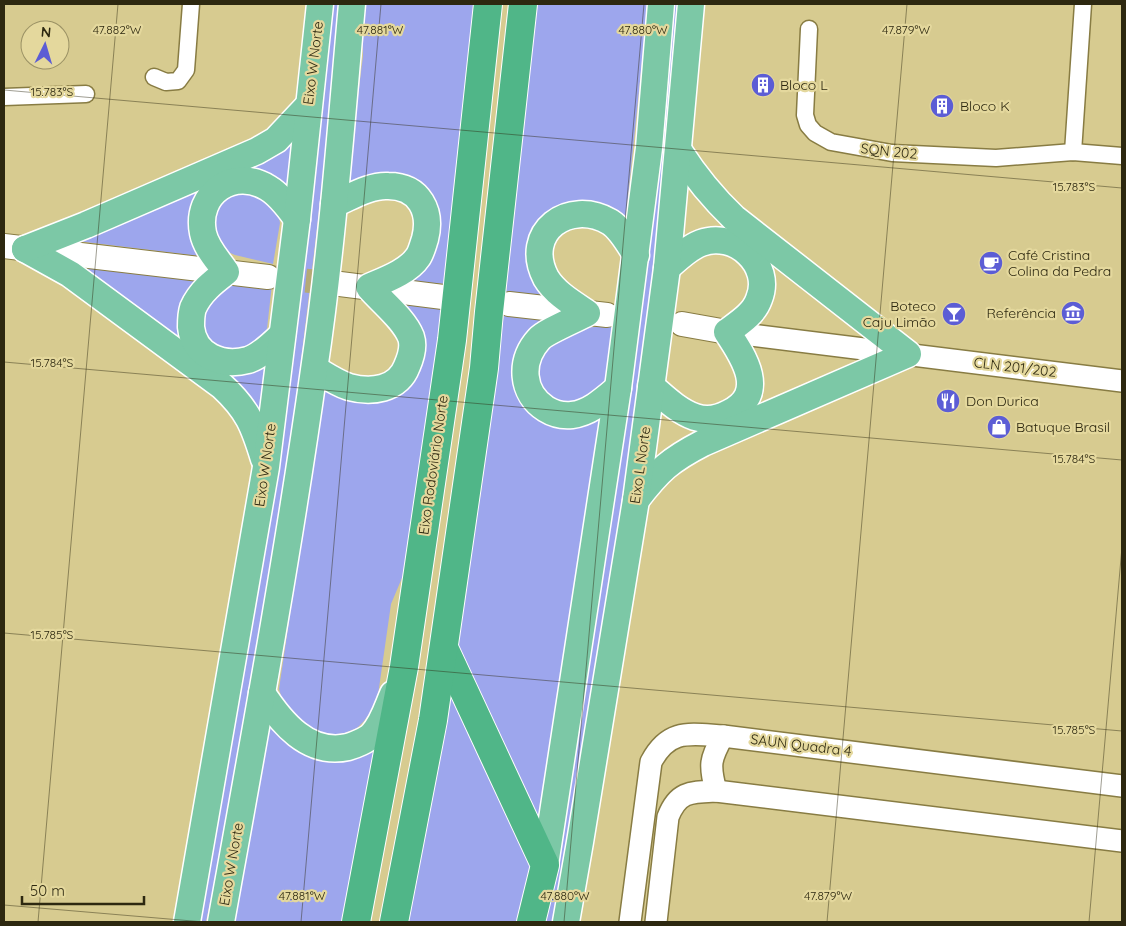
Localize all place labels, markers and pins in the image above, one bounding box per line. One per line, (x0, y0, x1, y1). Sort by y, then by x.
building icon: Bloco L (750, 72, 776, 98)
place label: Bloco L (780, 76, 828, 94)
building icon: Bloco K (929, 93, 955, 119)
place label: Bloco K (960, 97, 1010, 115)
place label: Café Cristina Colina da Pedra (1008, 246, 1111, 280)
cafe icon: Café Cristina Colina da Pedra (978, 250, 1004, 276)
place label: Boteco Caju Limão (863, 297, 936, 331)
museum icon: Referência (1060, 300, 1086, 326)
bar icon: Boteco Caju Limão (941, 301, 967, 327)
place label: Referência (987, 304, 1056, 322)
restaurant icon: Don Durica (935, 388, 961, 414)
place label: Don Durica (966, 392, 1039, 410)
shop icon: Batuque Brasil (986, 414, 1012, 440)
place label: Batuque Brasil (1016, 418, 1110, 436)

